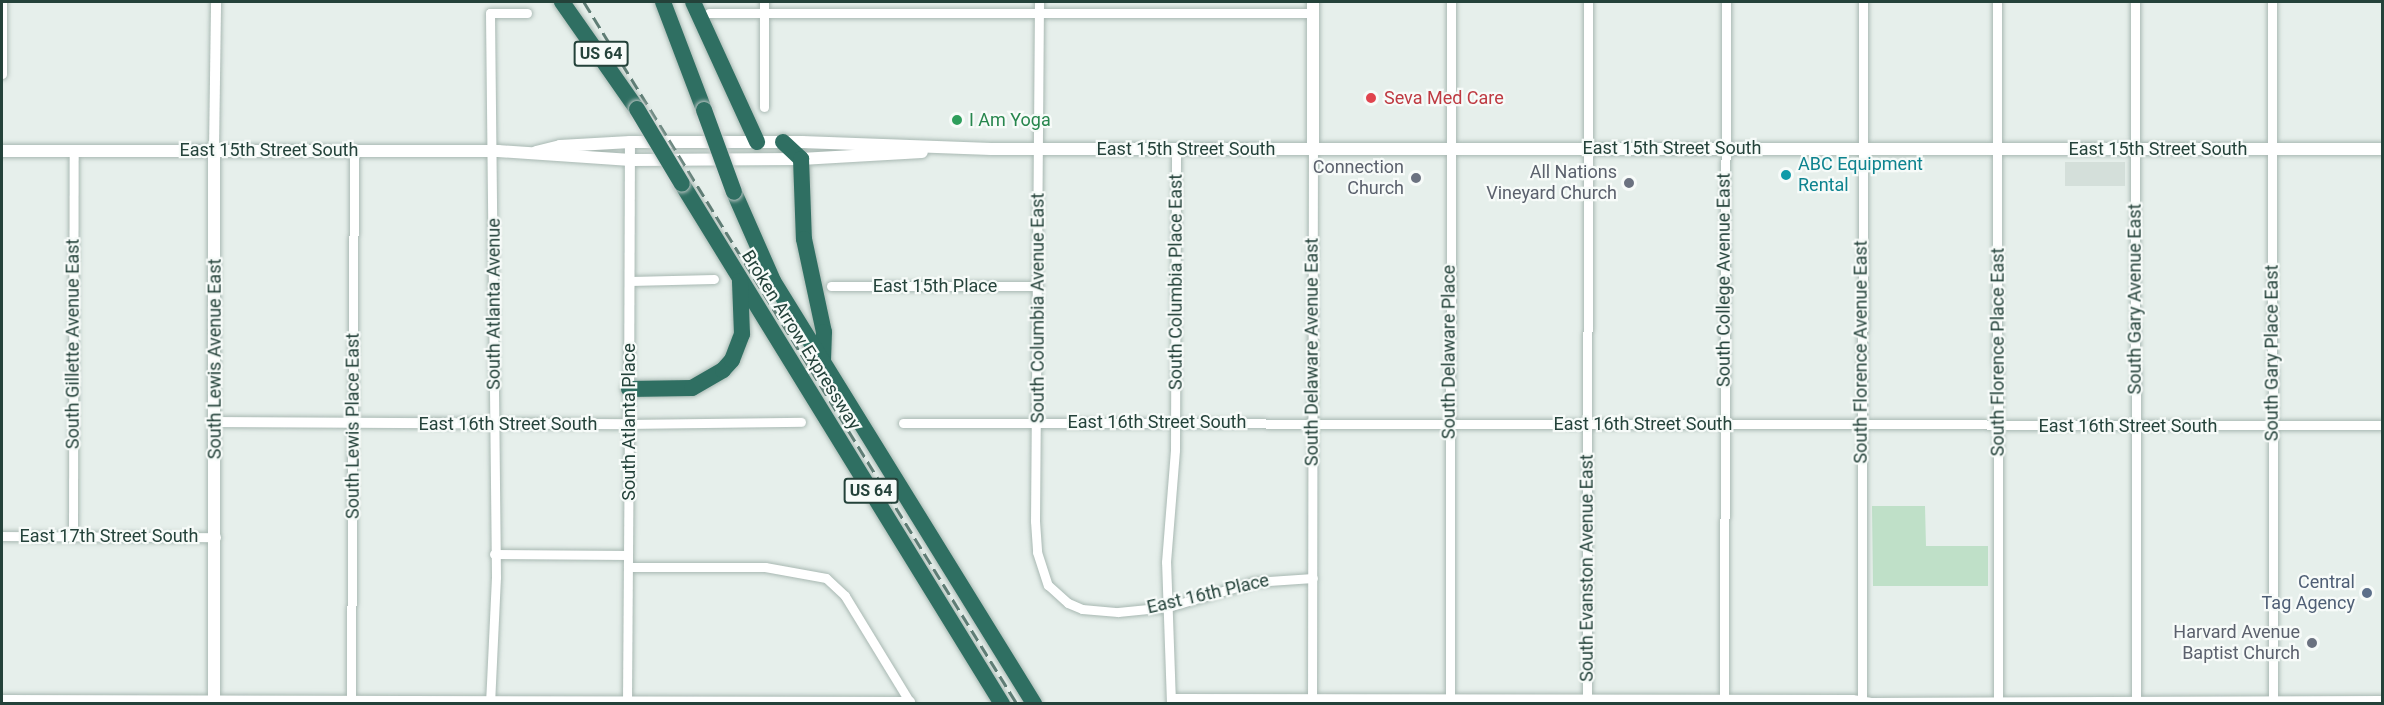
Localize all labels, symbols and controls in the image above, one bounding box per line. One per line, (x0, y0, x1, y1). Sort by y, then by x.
road number: US 64 (572, 41, 630, 67)
place label: Seva Med Care (1384, 87, 1504, 109)
marker: Seva Med Care (1362, 89, 1380, 107)
place label: I Am Yoga (969, 109, 1051, 131)
marker: I Am Yoga (950, 113, 964, 127)
street label: East 15th Street South (1583, 137, 1761, 159)
street label: East 15th Street South (1097, 138, 1275, 160)
street label: East 15th Street South (2069, 138, 2247, 160)
street label: East 15th Street South (180, 139, 358, 161)
place label: ABC Equipment Rental (1798, 154, 1923, 196)
place label: Connection Church (1313, 157, 1404, 200)
place label: All Nations Vineyard Church (1486, 162, 1617, 204)
marker: ABC Equipment Rental (1779, 168, 1793, 182)
marker: Connection Church (1409, 171, 1423, 185)
street label: South College Avenue East (1713, 173, 1735, 387)
street label: South Columbia Place East (1165, 174, 1187, 390)
marker: All Nations Vineyard Church (1622, 176, 1636, 190)
street label: South Columbia Avenue East (1027, 193, 1049, 423)
street label: South Gary Avenue East (2124, 204, 2146, 394)
street label: South Atlanta Avenue (483, 218, 505, 390)
street label: South Delaware Avenue East (1301, 238, 1323, 466)
street label: South Gillette Avenue East (62, 239, 84, 449)
street label: South Florence Avenue East (1850, 240, 1872, 464)
street label: Broken Arrow Expressway (737, 246, 865, 434)
street label: South Florence Place East (1987, 248, 2009, 456)
street label: South Lewis Avenue East (204, 259, 226, 459)
street label: South Delaware Place (1438, 265, 1460, 439)
street label: South Gary Place East (2261, 265, 2283, 441)
street label: East 15th Place (873, 275, 997, 297)
street label: South Lewis Place East (342, 333, 364, 519)
street label: South Atlanta Place (618, 343, 640, 501)
street label: East 16th Street South (1068, 411, 1246, 433)
street label: East 16th Street South (419, 413, 597, 435)
street label: East 16th Street South (1554, 413, 1732, 435)
street label: East 16th Street South (2039, 415, 2217, 437)
street label: South Evanston Avenue East (1576, 454, 1598, 682)
road number: US 64 (842, 478, 900, 504)
street label: East 17th Street South (20, 525, 198, 547)
street label: East 16th Place (1145, 569, 1271, 619)
place label: Central Tag Agency (2262, 572, 2355, 614)
marker: Central Tag Agency (2360, 586, 2374, 600)
place label: Harvard Avenue Baptist Church (2173, 622, 2300, 664)
marker: Harvard Avenue Baptist Church (2305, 636, 2319, 650)

